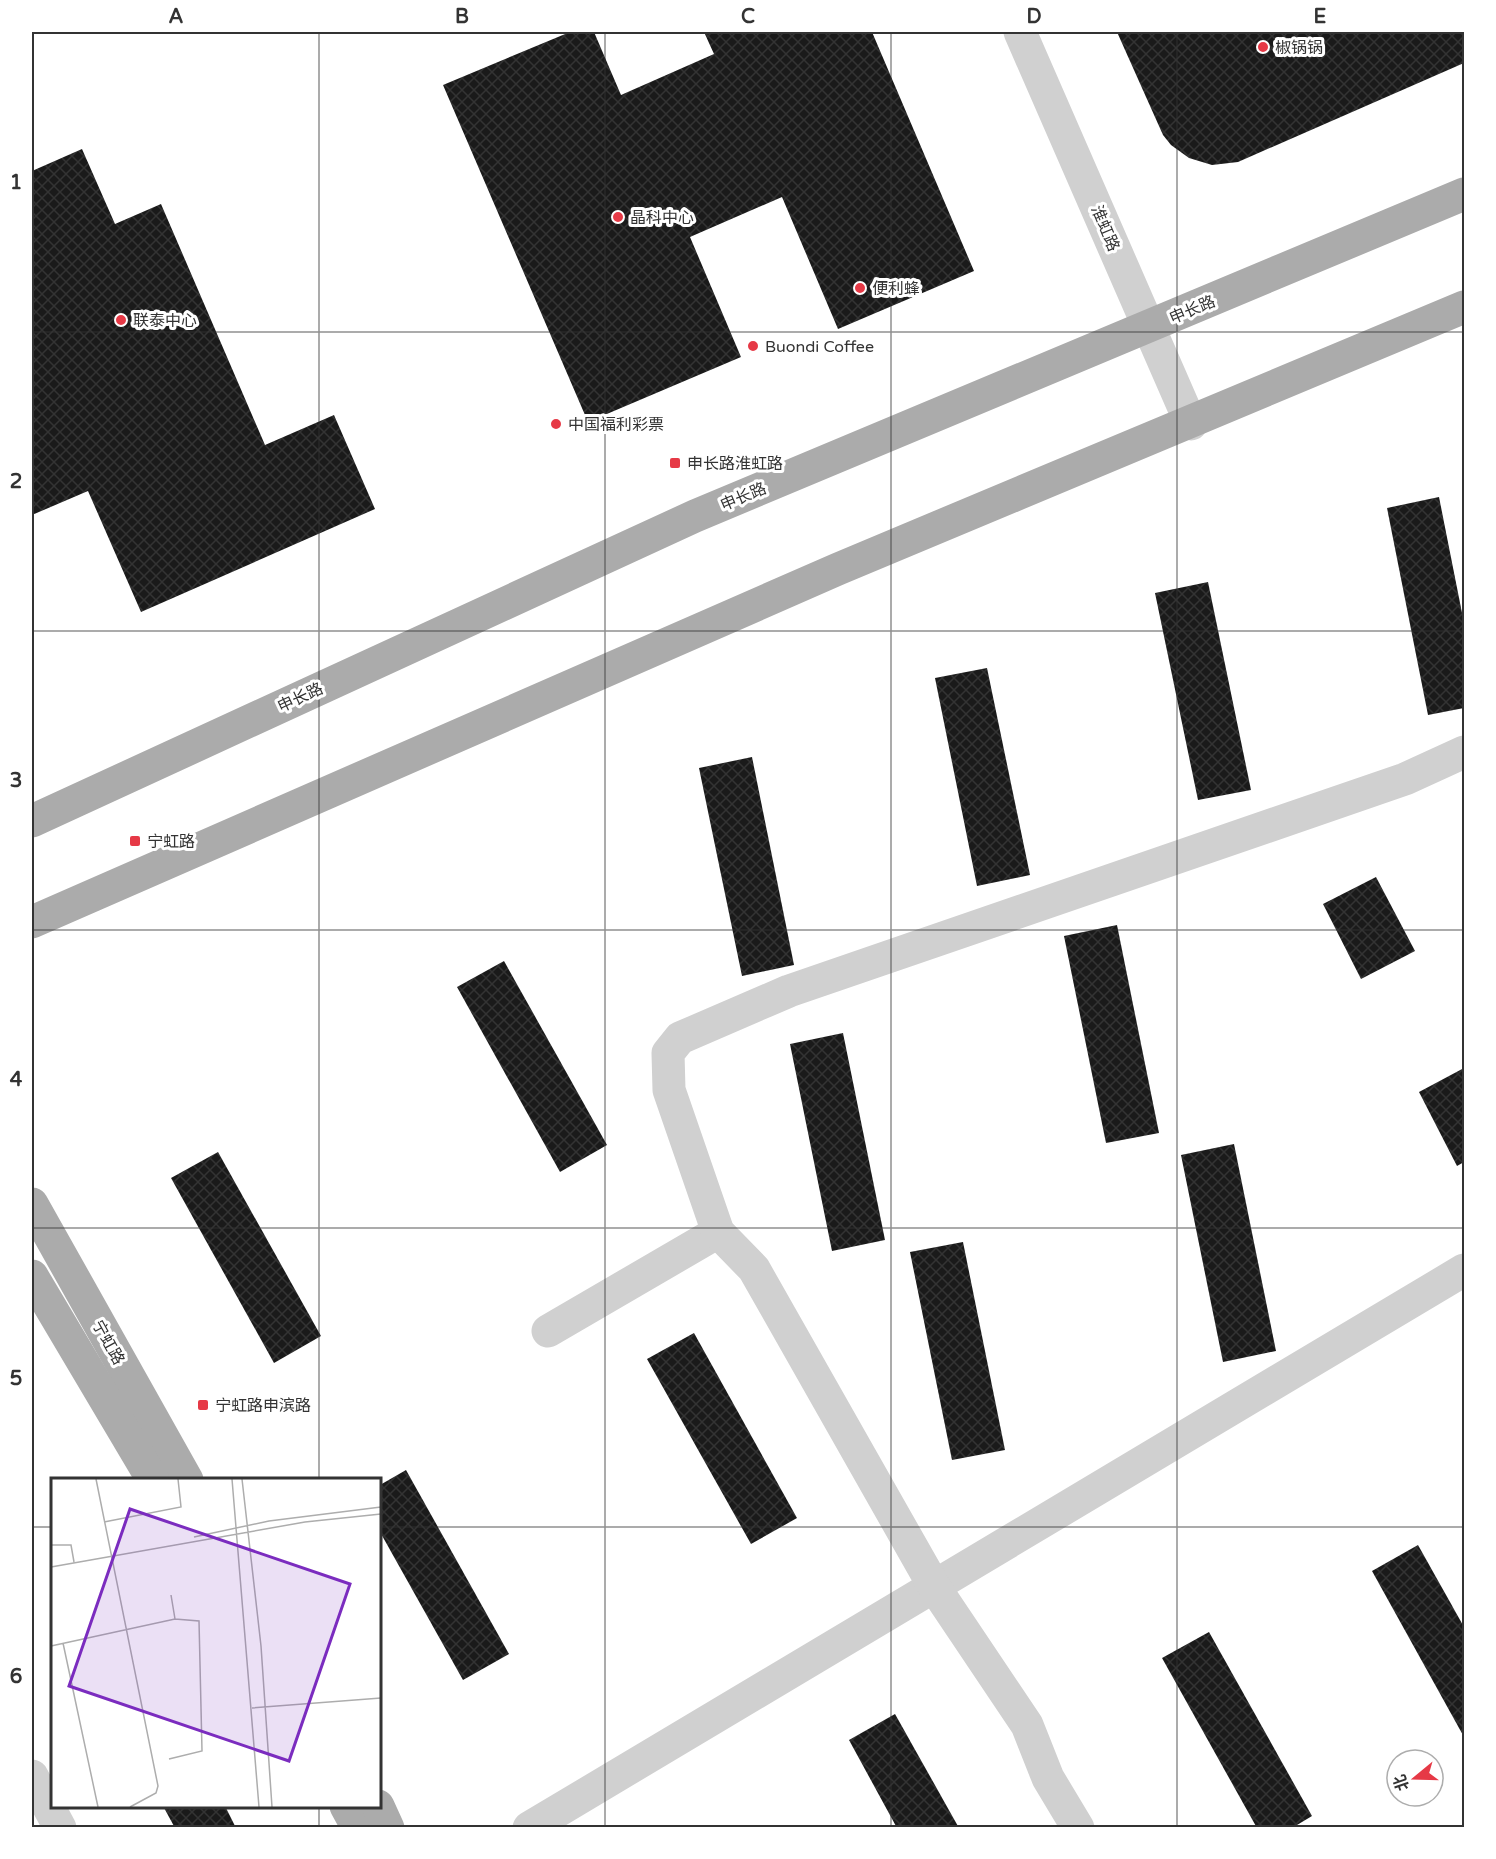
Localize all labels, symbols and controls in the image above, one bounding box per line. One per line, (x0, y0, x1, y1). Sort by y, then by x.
text: A (169, 5, 184, 29)
text: B (455, 5, 469, 29)
text: C (741, 5, 755, 29)
text: D (1026, 5, 1042, 29)
text: E (1314, 5, 1327, 29)
place label: 椒锅锅 (1275, 38, 1323, 58)
marker: 椒锅锅 (1256, 40, 1270, 54)
text: 1 (10, 171, 22, 195)
street label: 淮虹路 (1086, 202, 1124, 254)
place label: 晶科中心 (630, 208, 694, 228)
marker: 晶科中心 (611, 210, 625, 224)
place label: 便利蜂 (872, 279, 920, 299)
marker: 便利蜂 (853, 281, 867, 295)
street label: 申长路 (1166, 291, 1218, 329)
place label: 联泰中心 (133, 311, 197, 331)
marker: 联泰中心 (114, 313, 128, 327)
place label: Buondi Coffee (765, 337, 874, 357)
marker: Buondi Coffee (746, 339, 760, 353)
place label: 中国福利彩票 (568, 415, 664, 435)
marker: 中国福利彩票 (549, 417, 563, 431)
place label: 申长路淮虹路 (687, 454, 783, 474)
marker: 申长路淮虹路 (668, 456, 682, 470)
text: 2 (10, 470, 22, 494)
street label: 申长路 (717, 478, 769, 516)
street label: 申长路 (274, 679, 326, 717)
text: 3 (10, 769, 22, 793)
place label: 宁虹路 (147, 832, 195, 852)
marker: 宁虹路 (128, 834, 142, 848)
text: 4 (10, 1068, 23, 1092)
street label: 宁虹路 (88, 1317, 129, 1368)
text: 5 (10, 1367, 22, 1391)
place label: 宁虹路申滨路 (215, 1396, 311, 1416)
marker: 宁虹路申滨路 (196, 1398, 210, 1412)
inset map (51, 1478, 381, 1808)
text: 6 (10, 1665, 22, 1689)
north arrow (1385, 1748, 1445, 1808)
text: 北 (1390, 1772, 1414, 1793)

